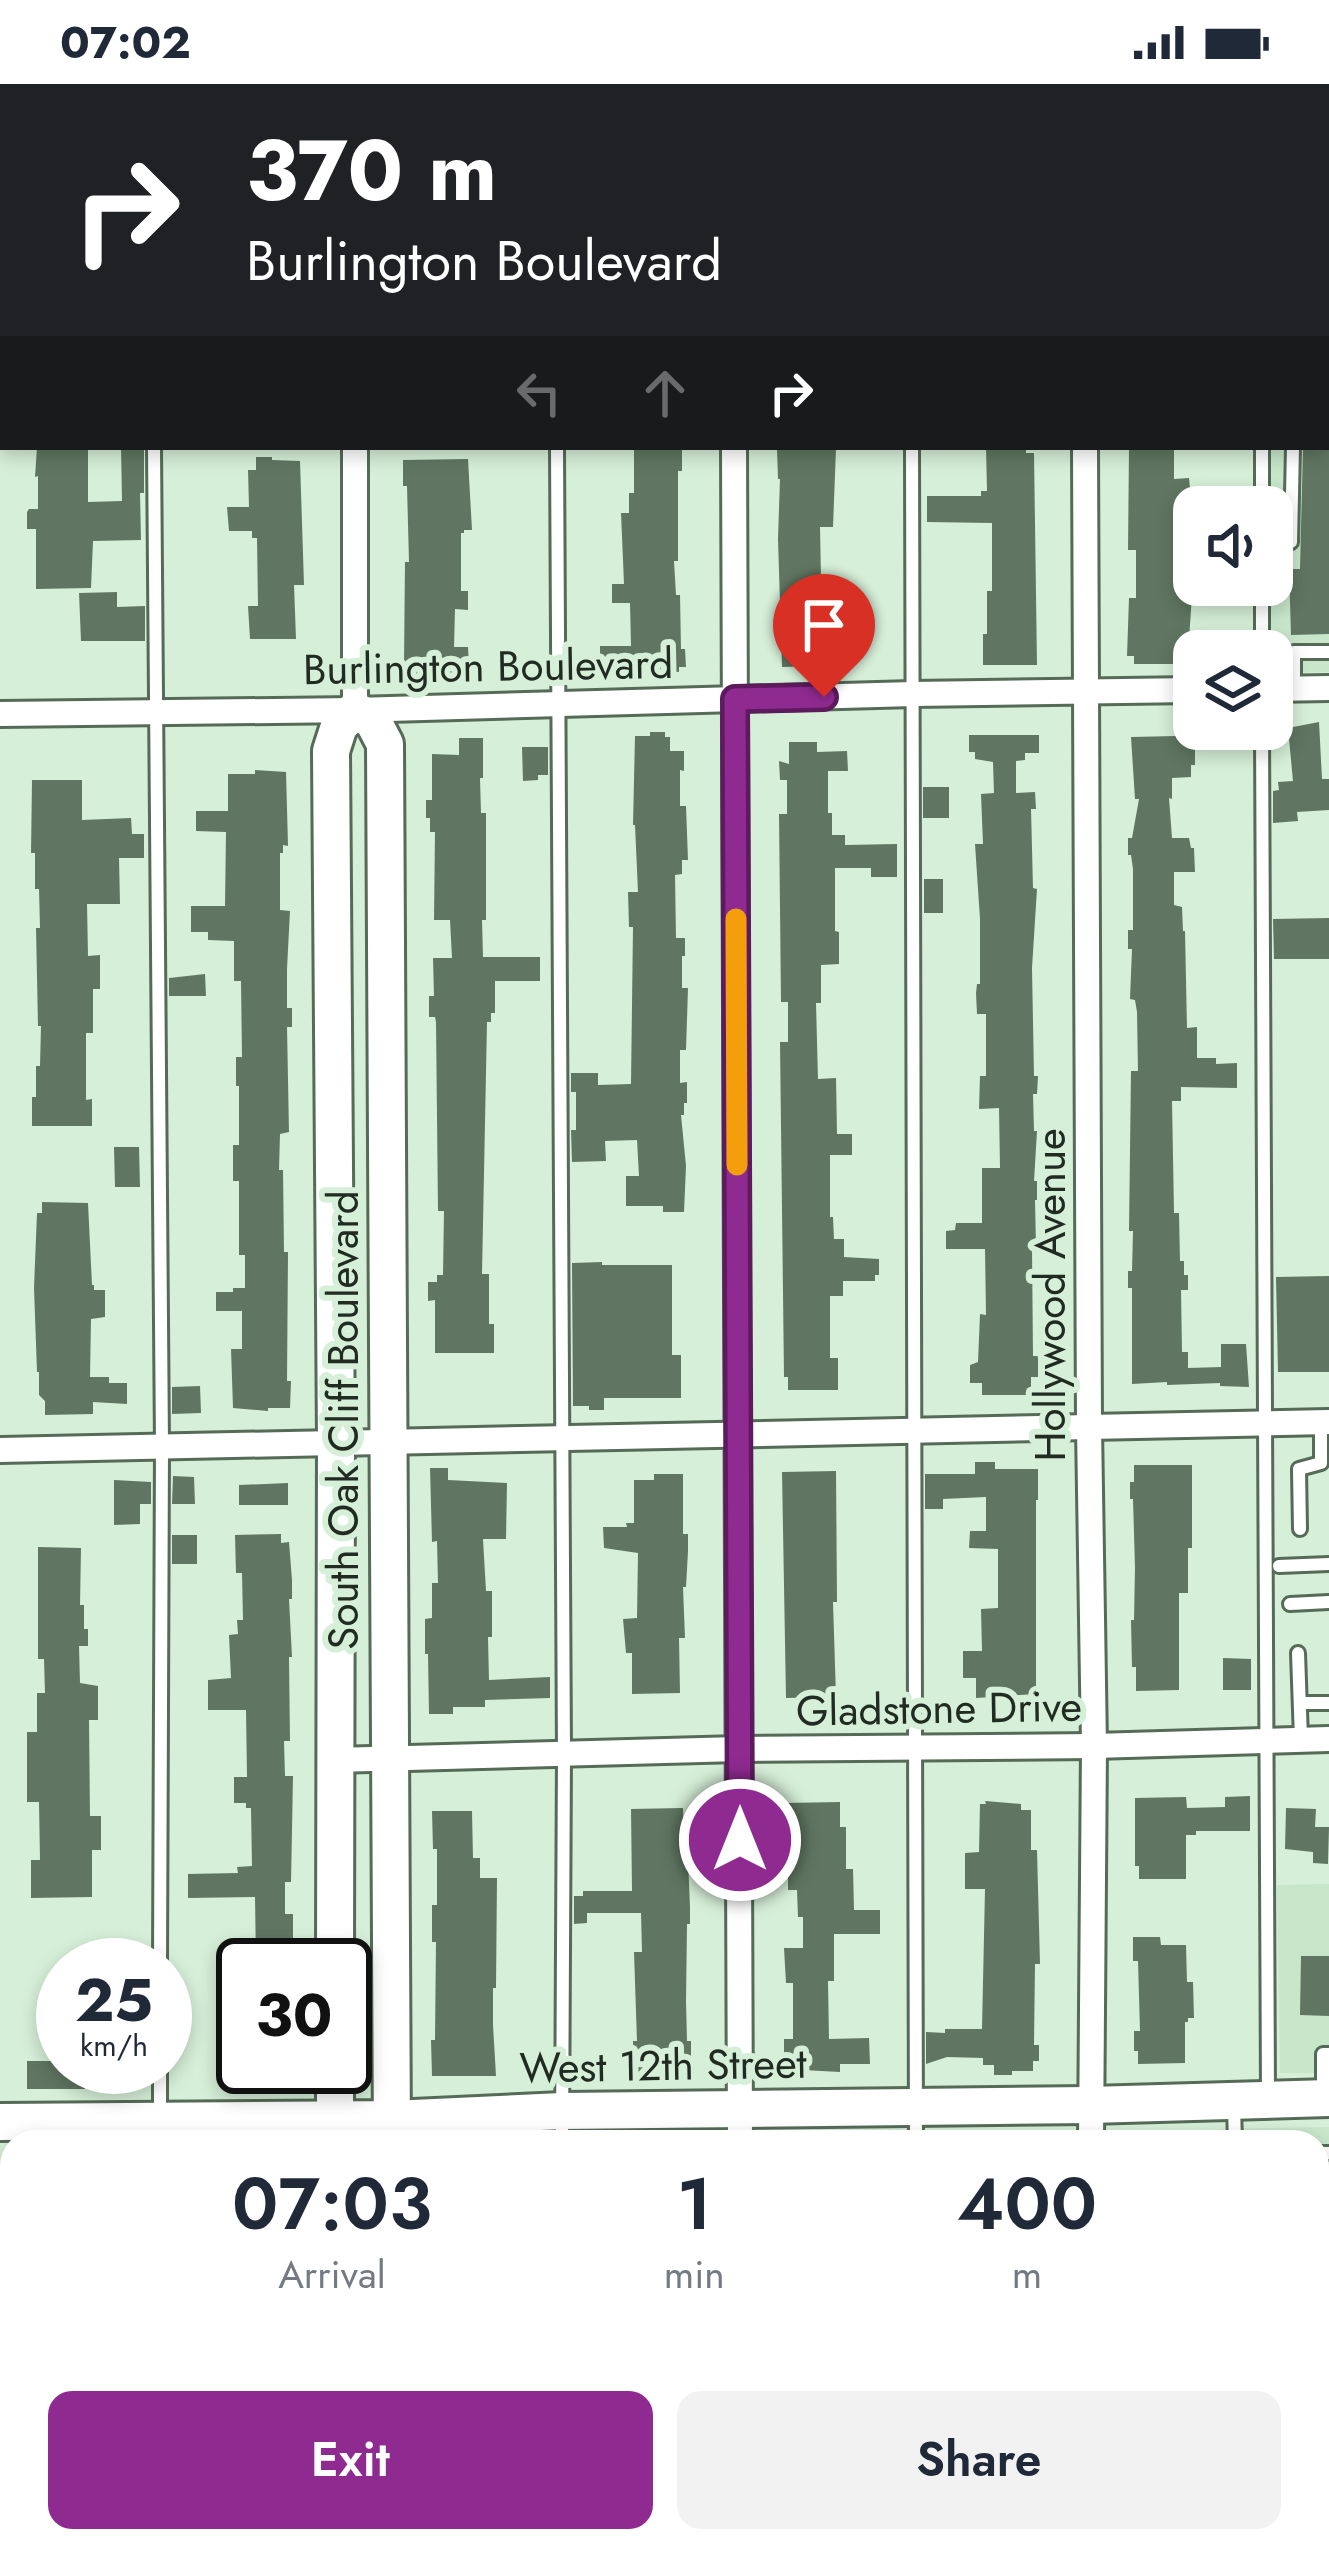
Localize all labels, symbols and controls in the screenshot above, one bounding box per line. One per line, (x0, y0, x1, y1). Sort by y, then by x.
text: 07:02 (60, 10, 191, 75)
text: 370 m (246, 110, 497, 232)
icon: right (48, 132, 204, 288)
text: Burlington Boulevard (246, 222, 722, 300)
icon: left (506, 360, 572, 426)
icon: ahead (632, 360, 698, 426)
icon: right (758, 360, 824, 426)
map controls (1173, 486, 1293, 750)
button: sound (1173, 486, 1293, 606)
pin (773, 574, 875, 697)
icon: arrive (791, 592, 857, 658)
button: layers (1173, 630, 1293, 750)
street label: Burlington Boulevard (302, 633, 674, 700)
street label: Hollywood Avenue (1020, 1128, 1081, 1462)
street label: South Oak Cliff Boulevard (313, 1190, 374, 1650)
street label: Gladstone Drive (796, 1676, 1082, 1741)
position arrow (677, 1777, 803, 1903)
speed limit sign: 30 (216, 1938, 372, 2094)
text: 25 (75, 1957, 153, 2044)
text: km/h (80, 2024, 148, 2067)
street label: West 12th Street (519, 2032, 807, 2099)
text: 07:03 (232, 2152, 432, 2256)
text: 1 (677, 2152, 712, 2256)
text: 400 (957, 2152, 1097, 2256)
text: Arrival (278, 2246, 386, 2303)
text: min (664, 2246, 725, 2303)
text: m (1012, 2246, 1042, 2303)
button: Exit (48, 2391, 653, 2529)
button: Share (677, 2391, 1281, 2529)

